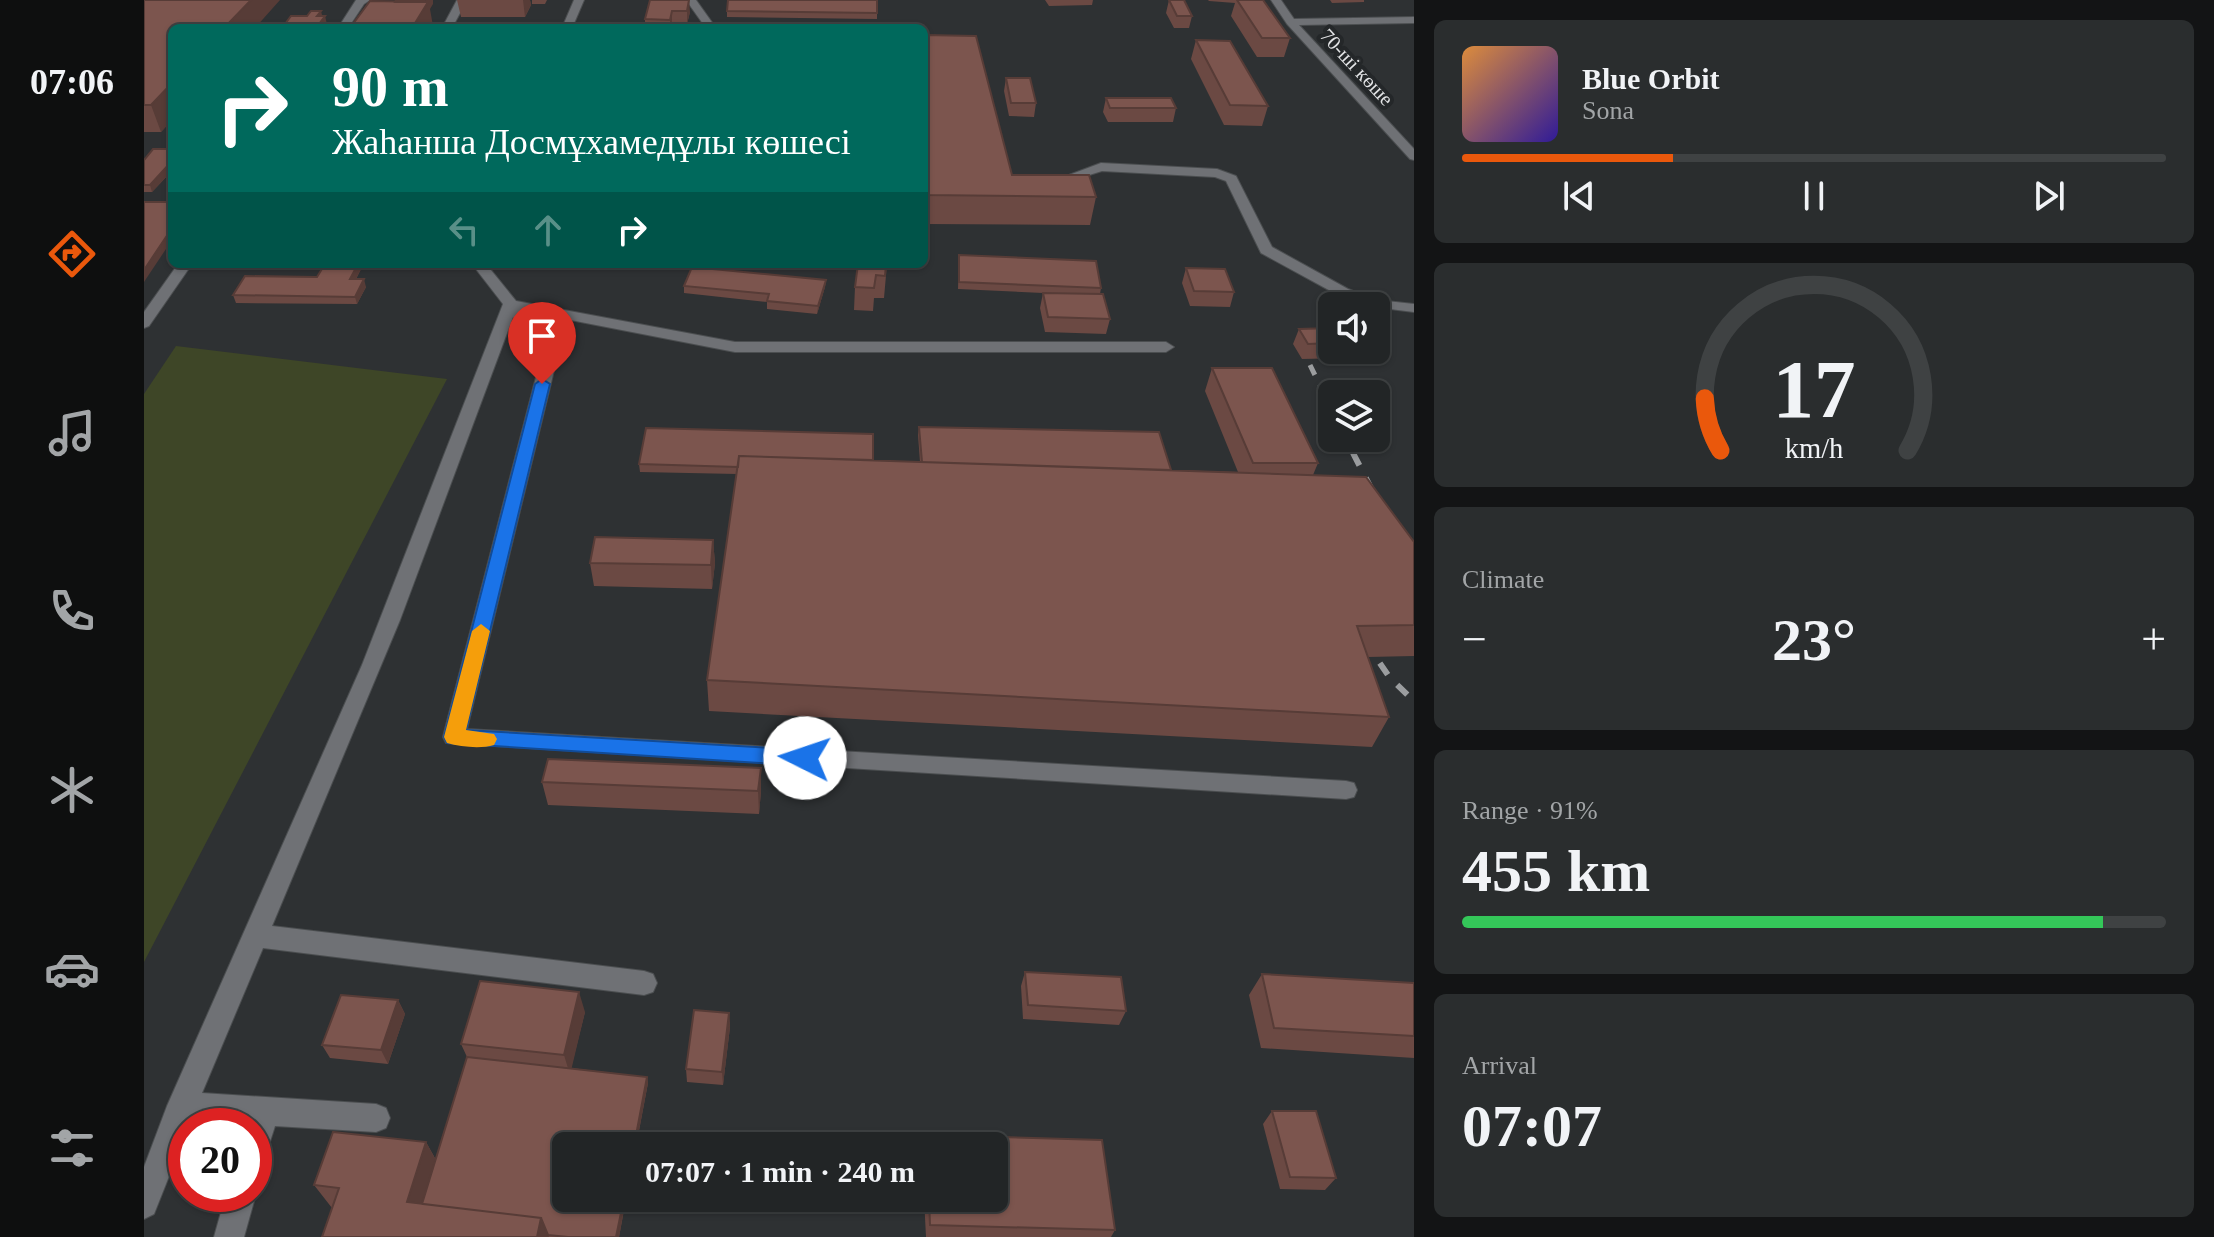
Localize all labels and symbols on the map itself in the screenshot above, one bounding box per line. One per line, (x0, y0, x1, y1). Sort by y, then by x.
street label: 70-ші көше (1316, 24, 1398, 110)
pin (508, 302, 576, 384)
position arrow (763, 716, 847, 800)
speed limit sign: 20 (168, 1108, 272, 1212)

